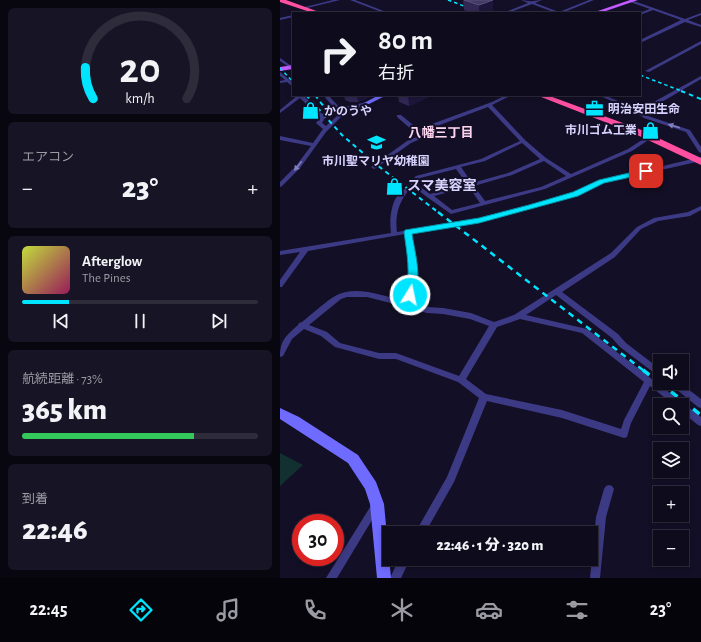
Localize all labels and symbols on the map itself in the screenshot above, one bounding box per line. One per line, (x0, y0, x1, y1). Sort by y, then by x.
office icon: 明治安田生命 (585, 99, 605, 119)
shop icon: かのうや (301, 101, 321, 121)
place label: 明治安田生命 (608, 102, 680, 115)
place label: かのうや (324, 105, 372, 117)
shop icon: 市川ゴム工業 (640, 120, 660, 140)
place label: 市川ゴム工業 (565, 123, 637, 136)
one-way arrow (668, 123, 680, 129)
district label: 八幡三丁目 (408, 125, 474, 140)
school or university icon: 市川聖マリヤ幼稚園 (366, 132, 386, 152)
place label: 市川聖マリヤ幼稚園 (322, 154, 430, 167)
pin (629, 154, 663, 188)
one-way arrow (294, 161, 303, 172)
shop icon: スマ美容室 (384, 176, 404, 196)
place label: スマ美容室 (407, 178, 477, 193)
position arrow (389, 274, 431, 316)
speed limit sign: 30 (292, 514, 344, 566)

